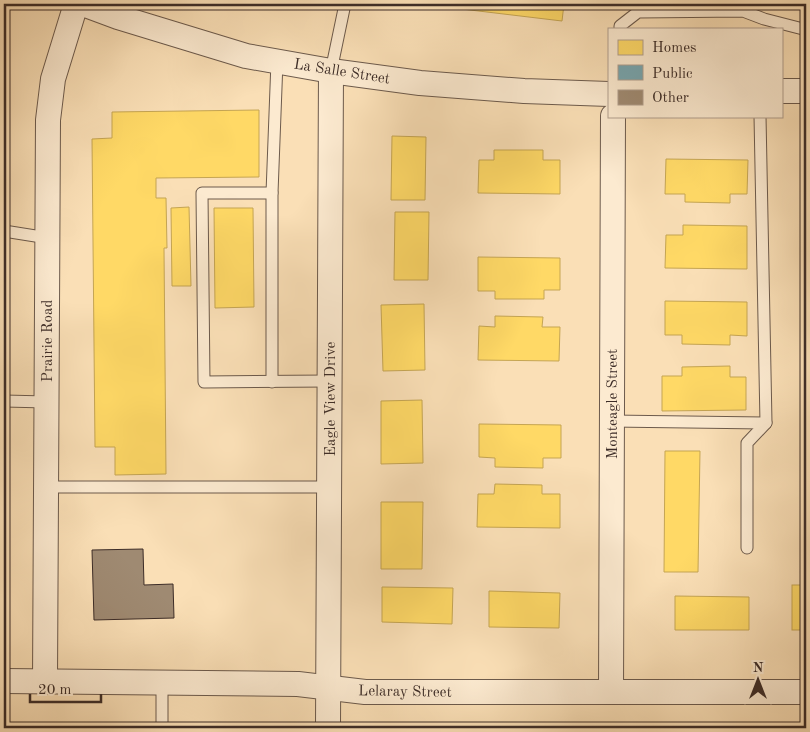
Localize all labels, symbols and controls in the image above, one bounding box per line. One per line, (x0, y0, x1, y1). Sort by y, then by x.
legend (608, 28, 782, 118)
text: Homes (652, 41, 697, 56)
street label: La Salle Street (293, 57, 391, 88)
text: Public (652, 67, 693, 82)
text: Other (652, 91, 689, 106)
street label: Prairie Road (41, 300, 56, 382)
street label: Eagle View Drive (324, 342, 339, 456)
street label: Monteagle Street (606, 349, 621, 459)
north arrow (732, 654, 782, 704)
text: N (753, 661, 764, 675)
scale bar (30, 672, 101, 704)
text: 20 m (38, 683, 72, 698)
street label: Lelaray Street (358, 684, 452, 701)

